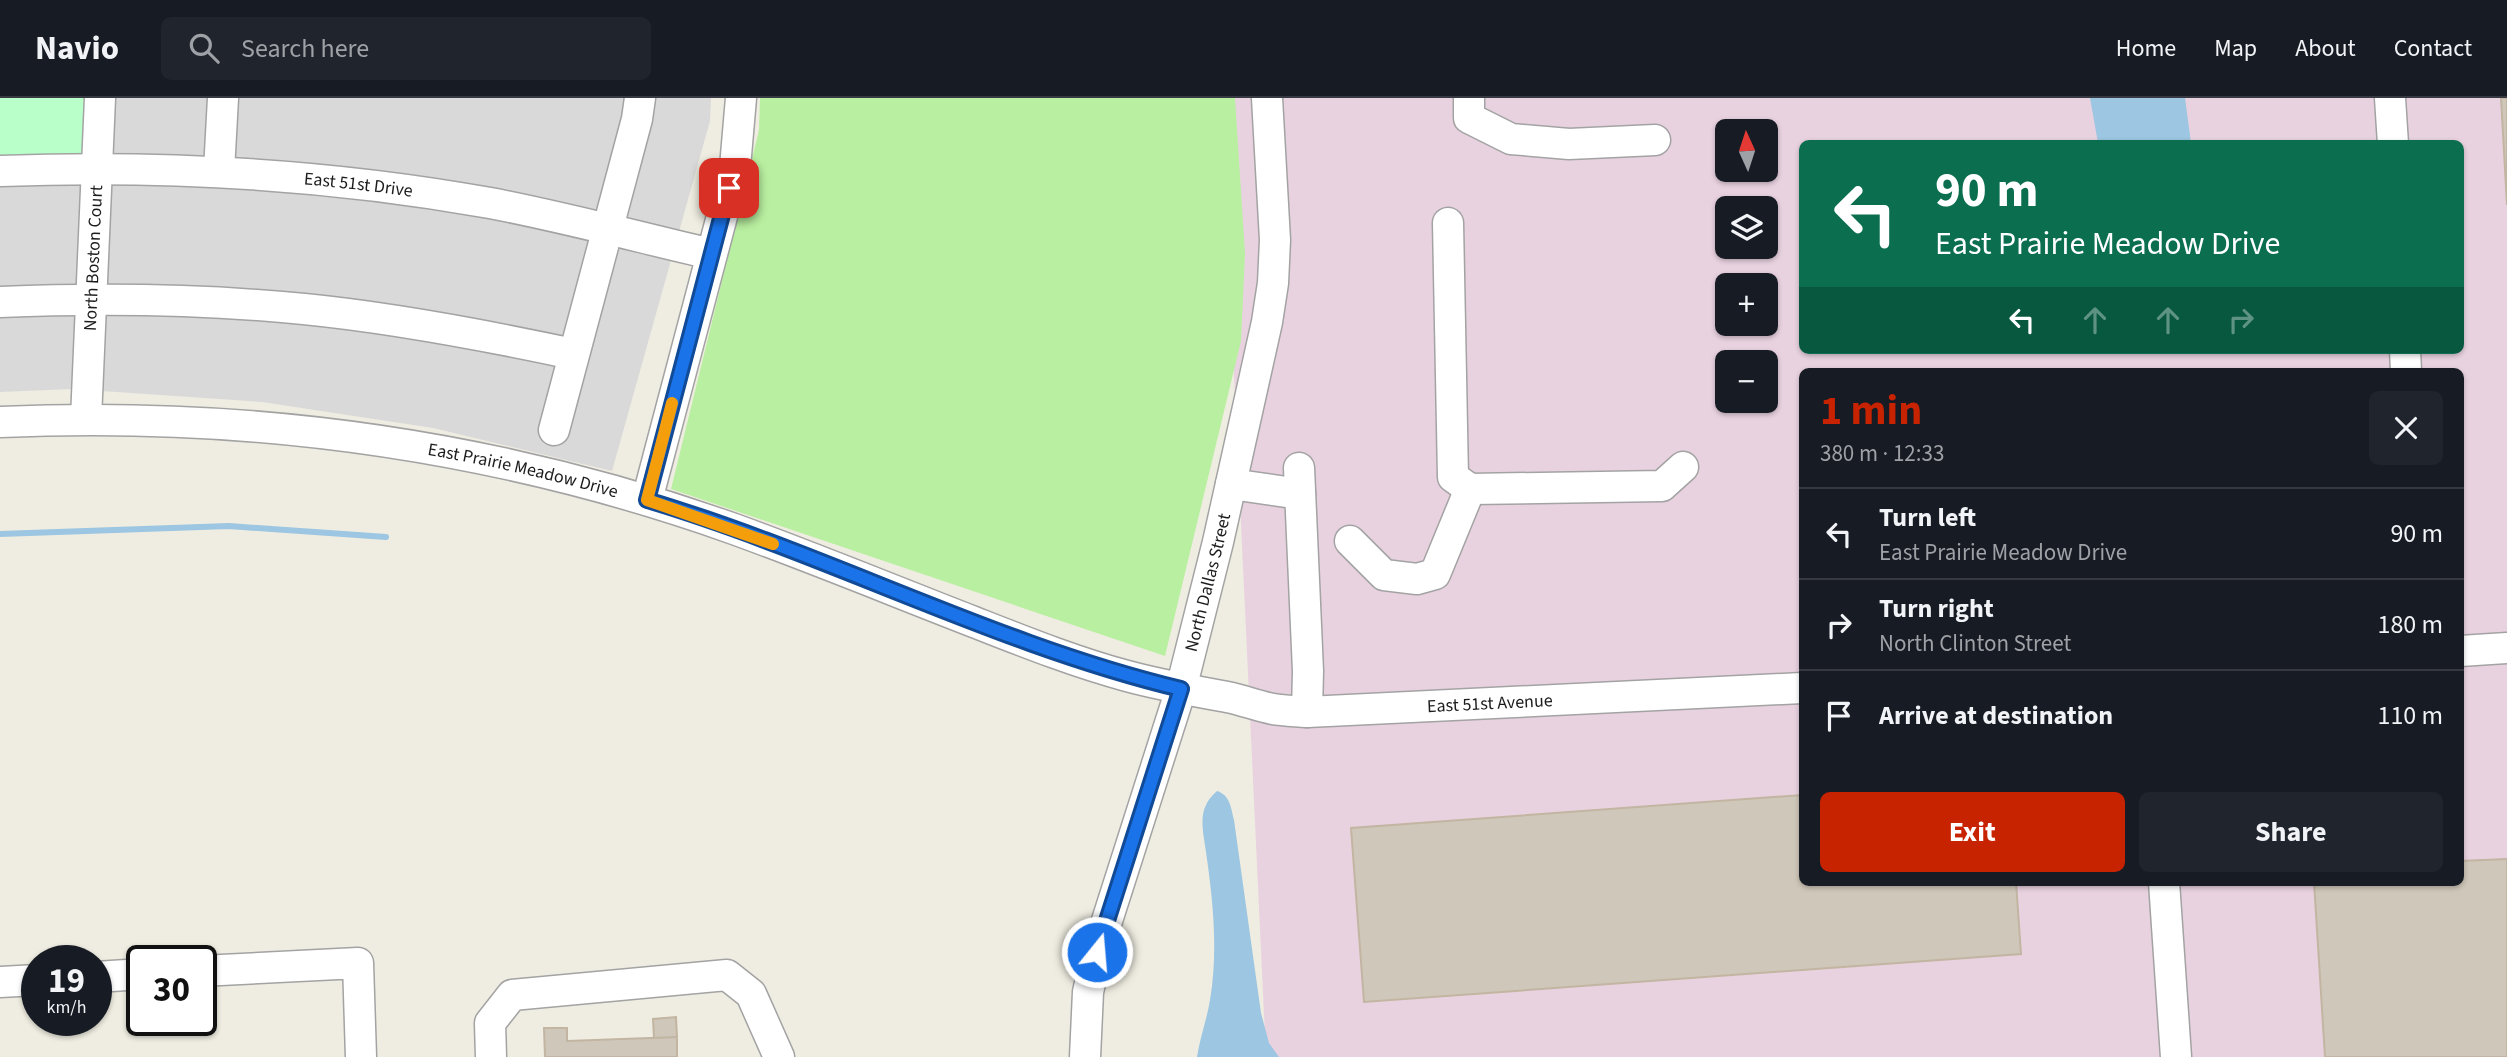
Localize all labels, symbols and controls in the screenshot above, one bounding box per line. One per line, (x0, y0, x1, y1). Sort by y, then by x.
search box (161, 17, 651, 80)
text: Navio (35, 25, 119, 72)
icon: search (185, 29, 223, 67)
text: Search here (241, 30, 369, 67)
text: Home (2116, 31, 2176, 66)
text: Map (2214, 31, 2257, 66)
text: About (2295, 31, 2356, 66)
text: Contact (2394, 31, 2472, 66)
north arrow (1715, 119, 1778, 182)
map controls (1715, 119, 1778, 413)
text: 90 m (1935, 156, 2039, 226)
pin (699, 158, 759, 218)
street label: East 51st Drive (303, 166, 414, 204)
icon: left (1820, 168, 1911, 259)
icon: arrive (710, 169, 748, 207)
street label: North Boston Court (78, 185, 109, 332)
button: layers (1715, 196, 1778, 259)
text: East Prairie Meadow Drive (1935, 221, 2280, 267)
button: + (1715, 273, 1778, 336)
icon: left (2003, 301, 2041, 339)
icon: ahead (2076, 301, 2114, 339)
icon: ahead (2149, 301, 2187, 339)
icon: right (2222, 301, 2260, 339)
button: − (1715, 350, 1778, 413)
text: 1 min (1820, 381, 1922, 441)
button: close (2369, 391, 2443, 465)
street label: East Prairie Meadow Drive (426, 437, 621, 504)
text: 380 m · 12:33 (1820, 437, 1944, 470)
text: Turn left (1879, 499, 1976, 536)
street label: North Dallas Street (1179, 511, 1237, 654)
icon: left (1820, 515, 1858, 553)
text: 90 m (2390, 515, 2443, 552)
text: East Prairie Meadow Drive (1879, 536, 2127, 569)
text: Turn right (1879, 590, 1994, 627)
icon: right (1820, 606, 1858, 644)
text: 180 m (2377, 606, 2443, 643)
text: North Clinton Street (1879, 627, 2071, 660)
street label: East 51st Avenue (1426, 688, 1553, 719)
icon: arrive (1820, 697, 1858, 735)
text: Arrive at destination (1879, 697, 2113, 734)
text: 110 m (2377, 697, 2443, 734)
button: Exit (1820, 792, 2125, 872)
button: Share (2139, 792, 2443, 872)
position arrow (1060, 915, 1134, 989)
speed limit sign: 30 (126, 945, 217, 1036)
text: 19 (48, 956, 85, 1006)
text: km/h (47, 995, 86, 1020)

